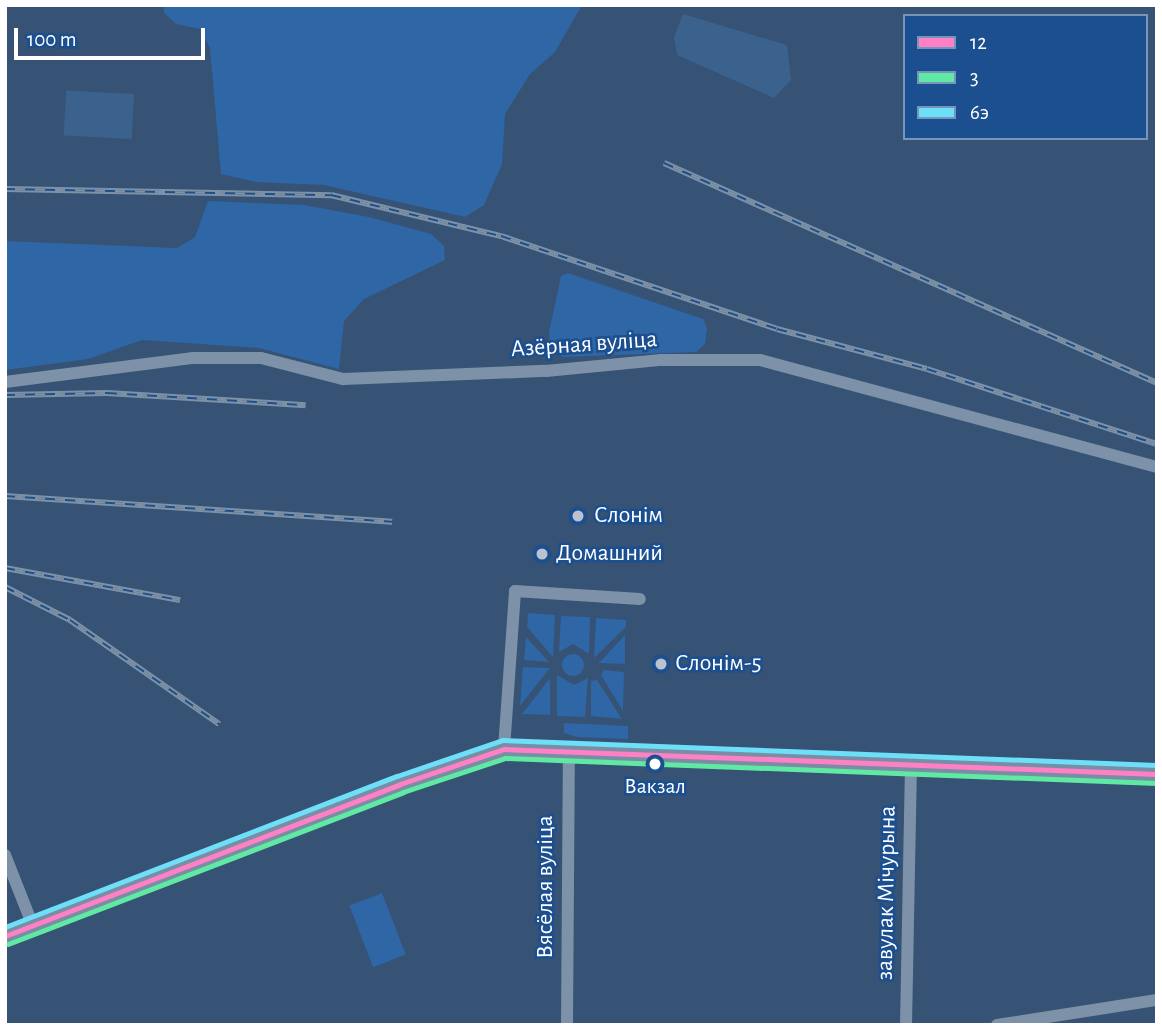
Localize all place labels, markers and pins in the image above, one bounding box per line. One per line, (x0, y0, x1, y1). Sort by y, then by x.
place label: Слонім (594, 502, 663, 530)
marker: Слонім (568, 506, 588, 526)
place label: Домашний (556, 540, 663, 568)
marker: Домашний (534, 546, 550, 562)
place label: Слонім-5 (675, 650, 761, 678)
marker: Слонім-5 (653, 656, 669, 672)
marker: Вакзал (648, 757, 662, 771)
place label: Вакзал (624, 774, 686, 800)

